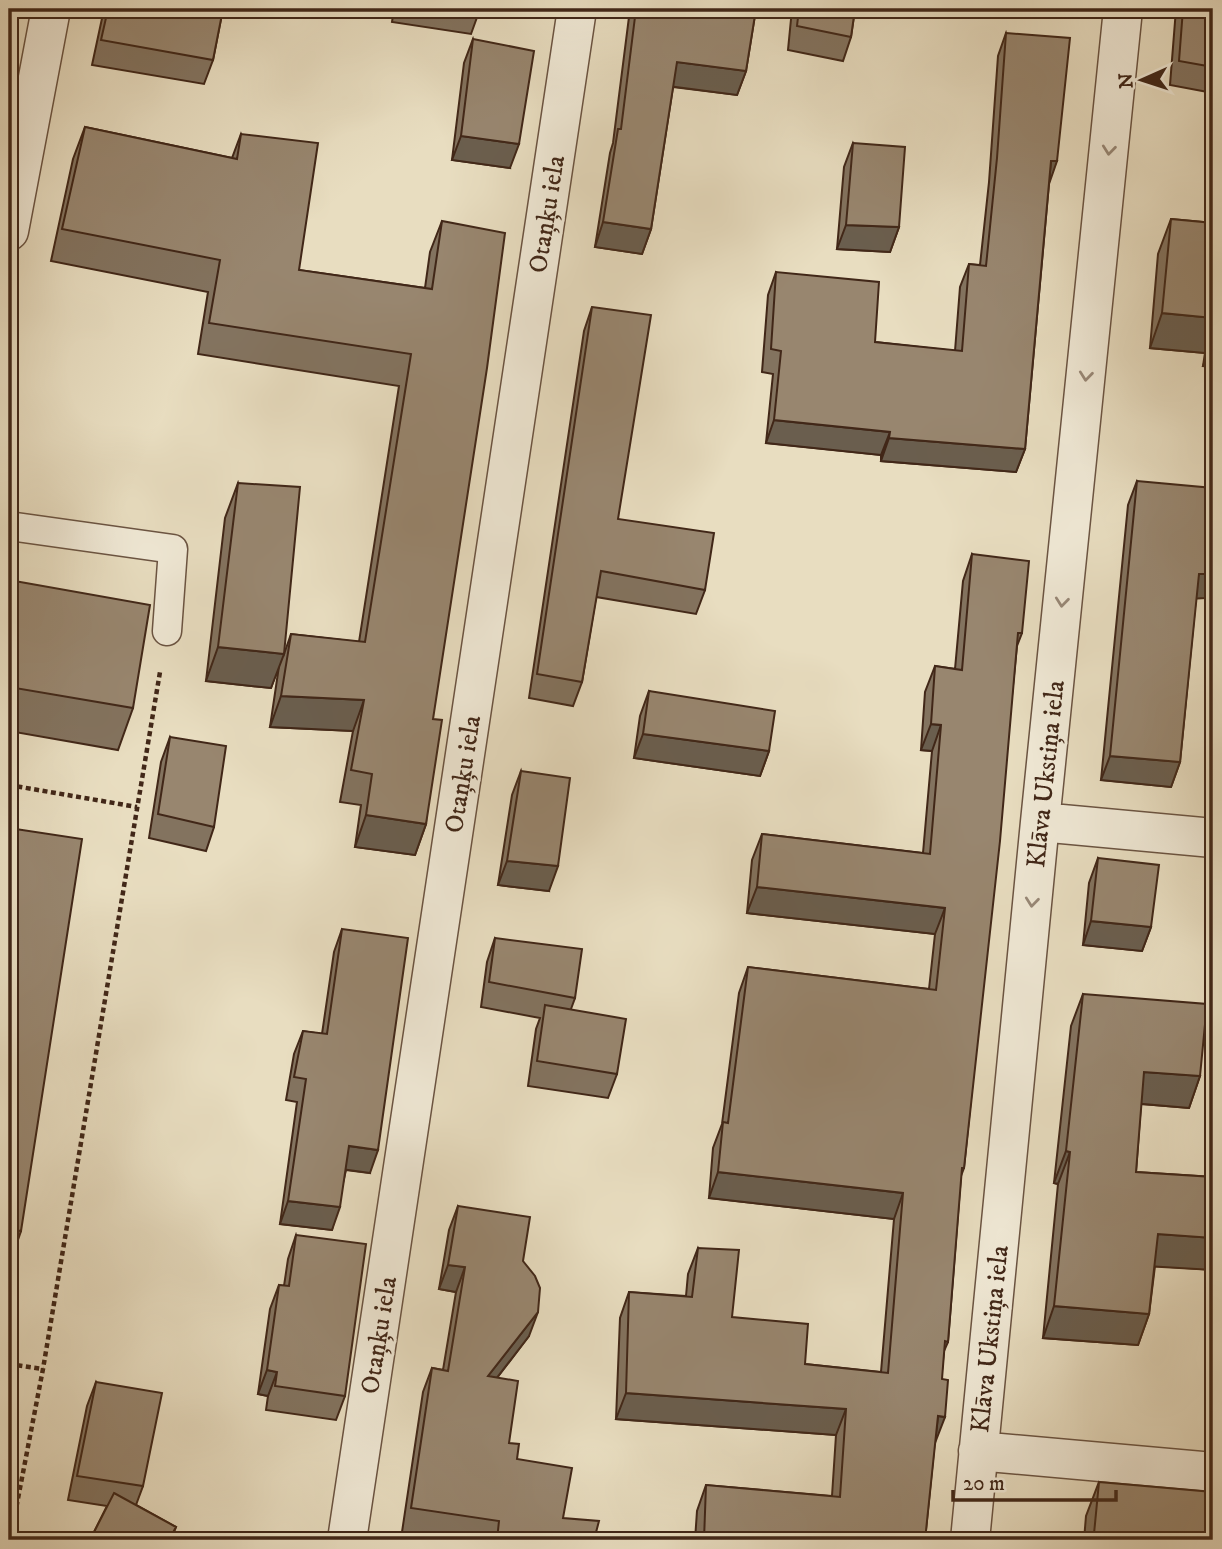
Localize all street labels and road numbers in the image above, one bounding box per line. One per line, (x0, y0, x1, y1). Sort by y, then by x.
street label: Otaņķu iela (522, 153, 573, 275)
street label: Klāva Ukstiņa iela (1020, 679, 1073, 870)
street label: Otaņķu iela (438, 713, 489, 835)
street label: Klāva Ukstiņa iela (964, 1244, 1017, 1435)
street label: Otaņķu iela (354, 1274, 405, 1396)

